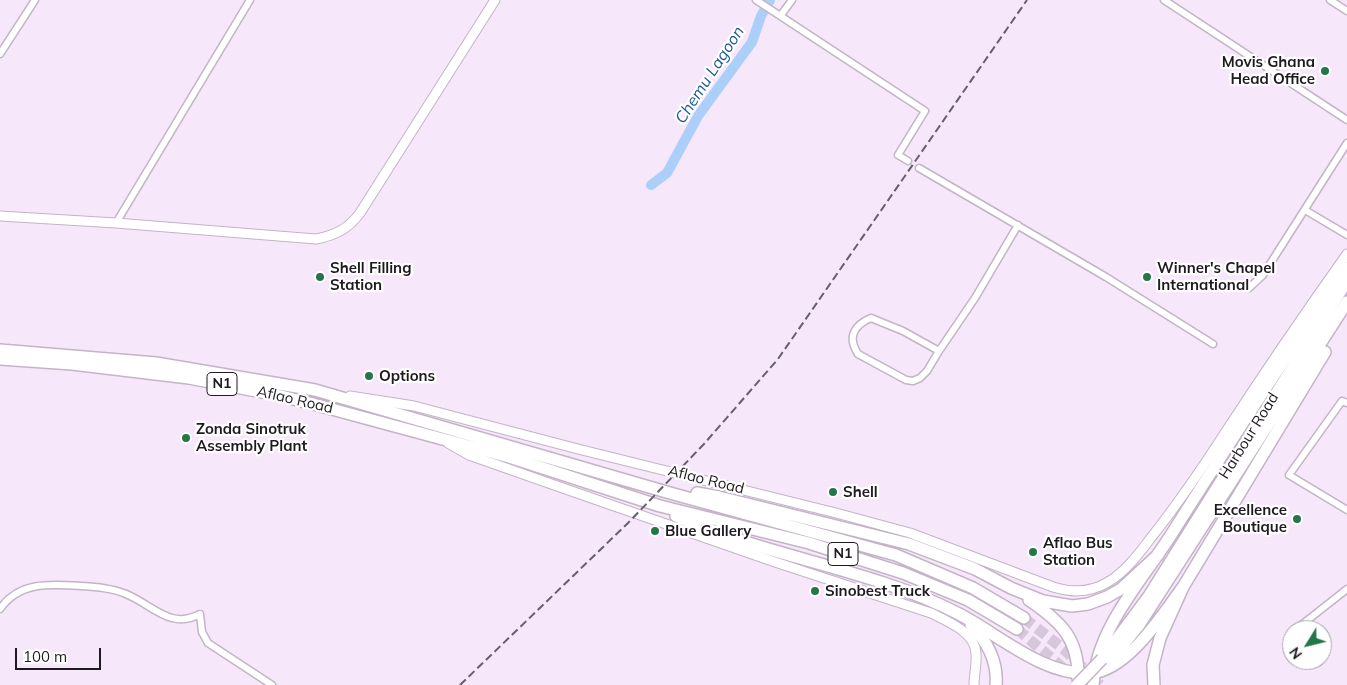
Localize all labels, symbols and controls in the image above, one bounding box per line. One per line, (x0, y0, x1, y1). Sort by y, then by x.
water label: Chemu Lagoon (671, 23, 749, 127)
place label: Movis Ghana Head Office (1222, 53, 1315, 88)
marker: Movis Ghana Head Office (1319, 65, 1331, 77)
place label: Shell Filling Station (330, 259, 411, 294)
place label: Winner's Chapel International (1157, 259, 1275, 294)
marker: Shell Filling Station (314, 271, 326, 283)
marker: Winner's Chapel International (1141, 271, 1153, 283)
place label: Options (379, 367, 435, 385)
marker: Options (363, 370, 375, 382)
road number: N1 (207, 372, 237, 396)
street label: Aflao Road (255, 382, 335, 418)
street label: Harbour Road (1215, 390, 1283, 482)
place label: Zonda Sinotruk Assembly Plant (196, 420, 307, 455)
marker: Zonda Sinotruk Assembly Plant (180, 432, 192, 444)
street label: Aflao Road (666, 462, 746, 498)
place label: Shell (843, 483, 878, 501)
marker: Shell (827, 486, 839, 498)
place label: Excellence Boutique (1214, 501, 1287, 536)
marker: Excellence Boutique (1291, 513, 1303, 525)
place label: Blue Gallery (665, 522, 751, 540)
marker: Blue Gallery (649, 525, 661, 537)
place label: Aflao Bus Station (1043, 534, 1113, 569)
road number: N1 (828, 542, 858, 566)
marker: Aflao Bus Station (1027, 546, 1039, 558)
place label: Sinobest Truck (825, 582, 930, 600)
marker: Sinobest Truck (809, 585, 821, 597)
north arrow (1282, 620, 1332, 670)
scale bar (18, 638, 104, 670)
text: N (1285, 644, 1306, 663)
text: 100 m (23, 647, 67, 666)

